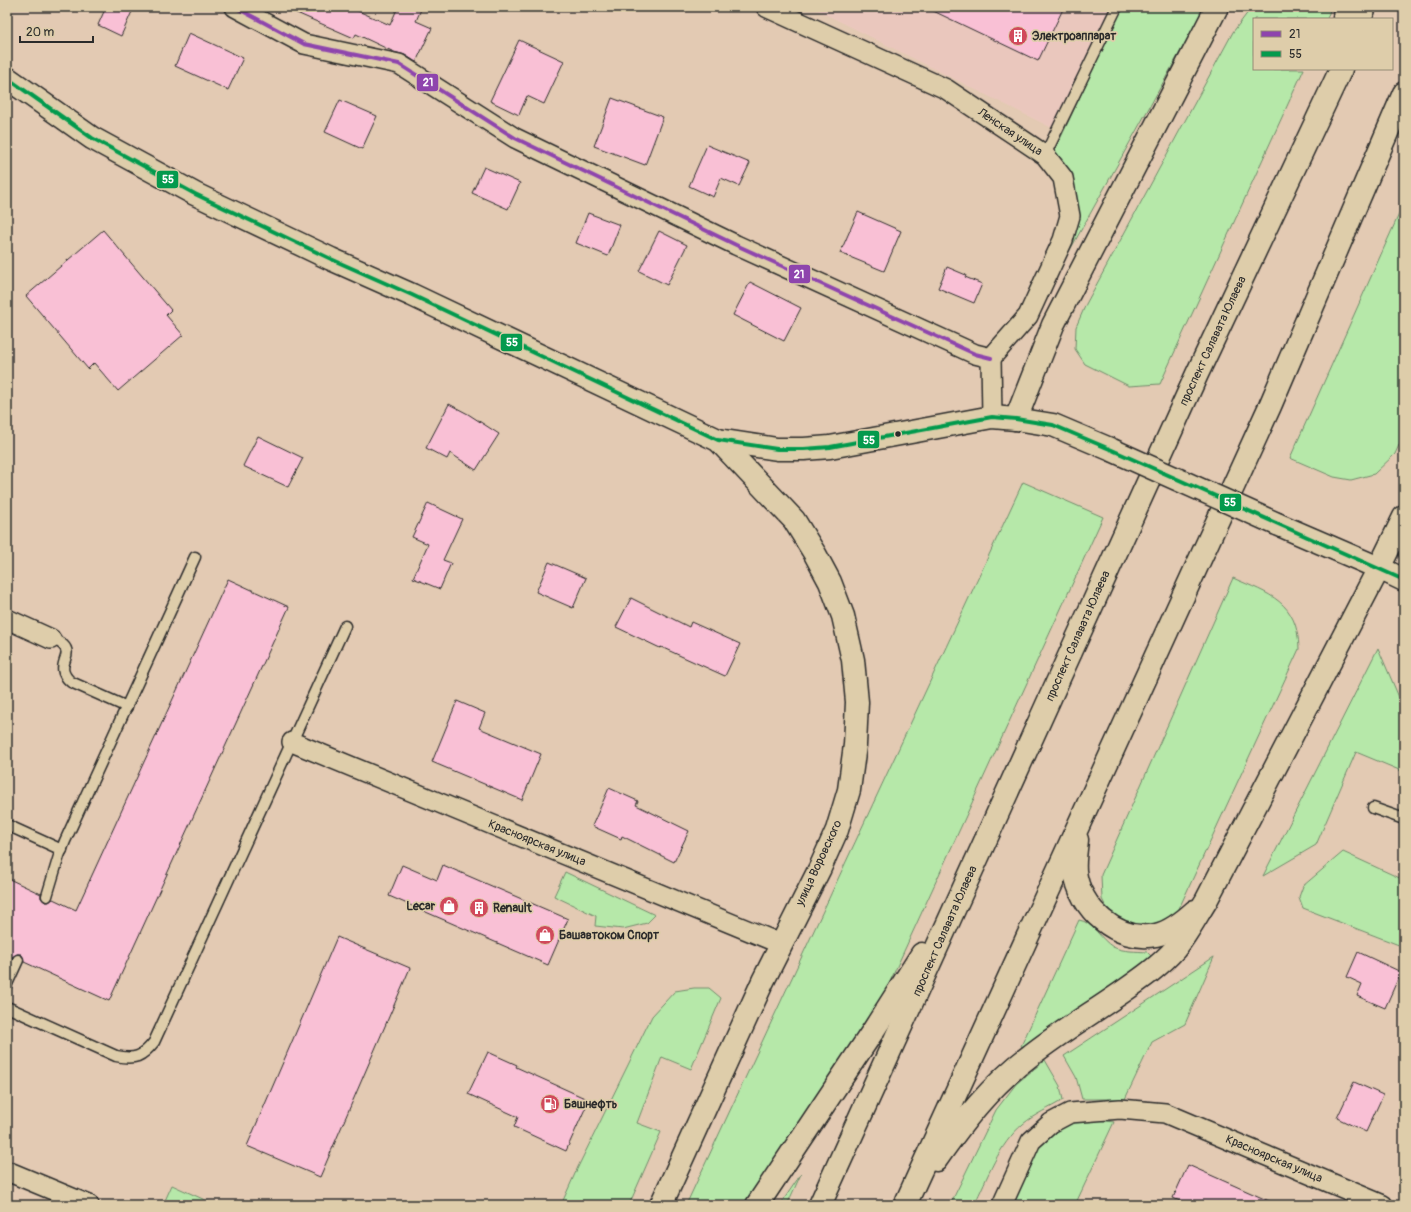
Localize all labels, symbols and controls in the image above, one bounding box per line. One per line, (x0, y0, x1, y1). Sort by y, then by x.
scale bar (20, 18, 93, 44)
legend (1253, 18, 1393, 70)
text: 20 m (26, 25, 55, 40)
building icon: Электроаппарат (1007, 25, 1029, 47)
text: 21 (1289, 27, 1300, 42)
place label: Электроаппарат (1032, 29, 1117, 44)
text: 55 (1289, 47, 1302, 62)
line badge: 21 (416, 73, 439, 92)
text: 21 (423, 76, 433, 89)
street label: Ленская улица (974, 104, 1046, 159)
line badge: 55 (156, 170, 179, 189)
text: 55 (162, 173, 174, 186)
line badge: 21 (788, 264, 811, 284)
text: 21 (794, 268, 804, 281)
street label: проспект Салавата Юлаева (1176, 273, 1250, 408)
line badge: 55 (500, 333, 523, 352)
text: 55 (506, 336, 518, 349)
unlabelled marker (893, 429, 903, 439)
line badge: 55 (857, 430, 880, 449)
text: 55 (863, 434, 875, 447)
line badge: 55 (1219, 493, 1242, 512)
text: 55 (1224, 496, 1236, 509)
street label: проспект Салавата Юлаева (1042, 568, 1114, 704)
street label: Красноярская улица (486, 817, 588, 870)
street label: улица Воровского (792, 817, 846, 909)
street label: проспект Салавата Юлаева (909, 863, 981, 999)
shop icon: Lecar (438, 895, 460, 917)
building icon: Renault (468, 897, 490, 919)
place label: Lecar (406, 899, 436, 914)
place label: Renault (493, 901, 533, 916)
shop icon: Башавтоком Спорт (534, 924, 556, 946)
place label: Башавтоком Спорт (559, 928, 660, 943)
fuel station icon: Башнефть (539, 1093, 561, 1115)
place label: Башнефть (564, 1097, 618, 1112)
street label: Красноярская улица (1223, 1132, 1325, 1186)

